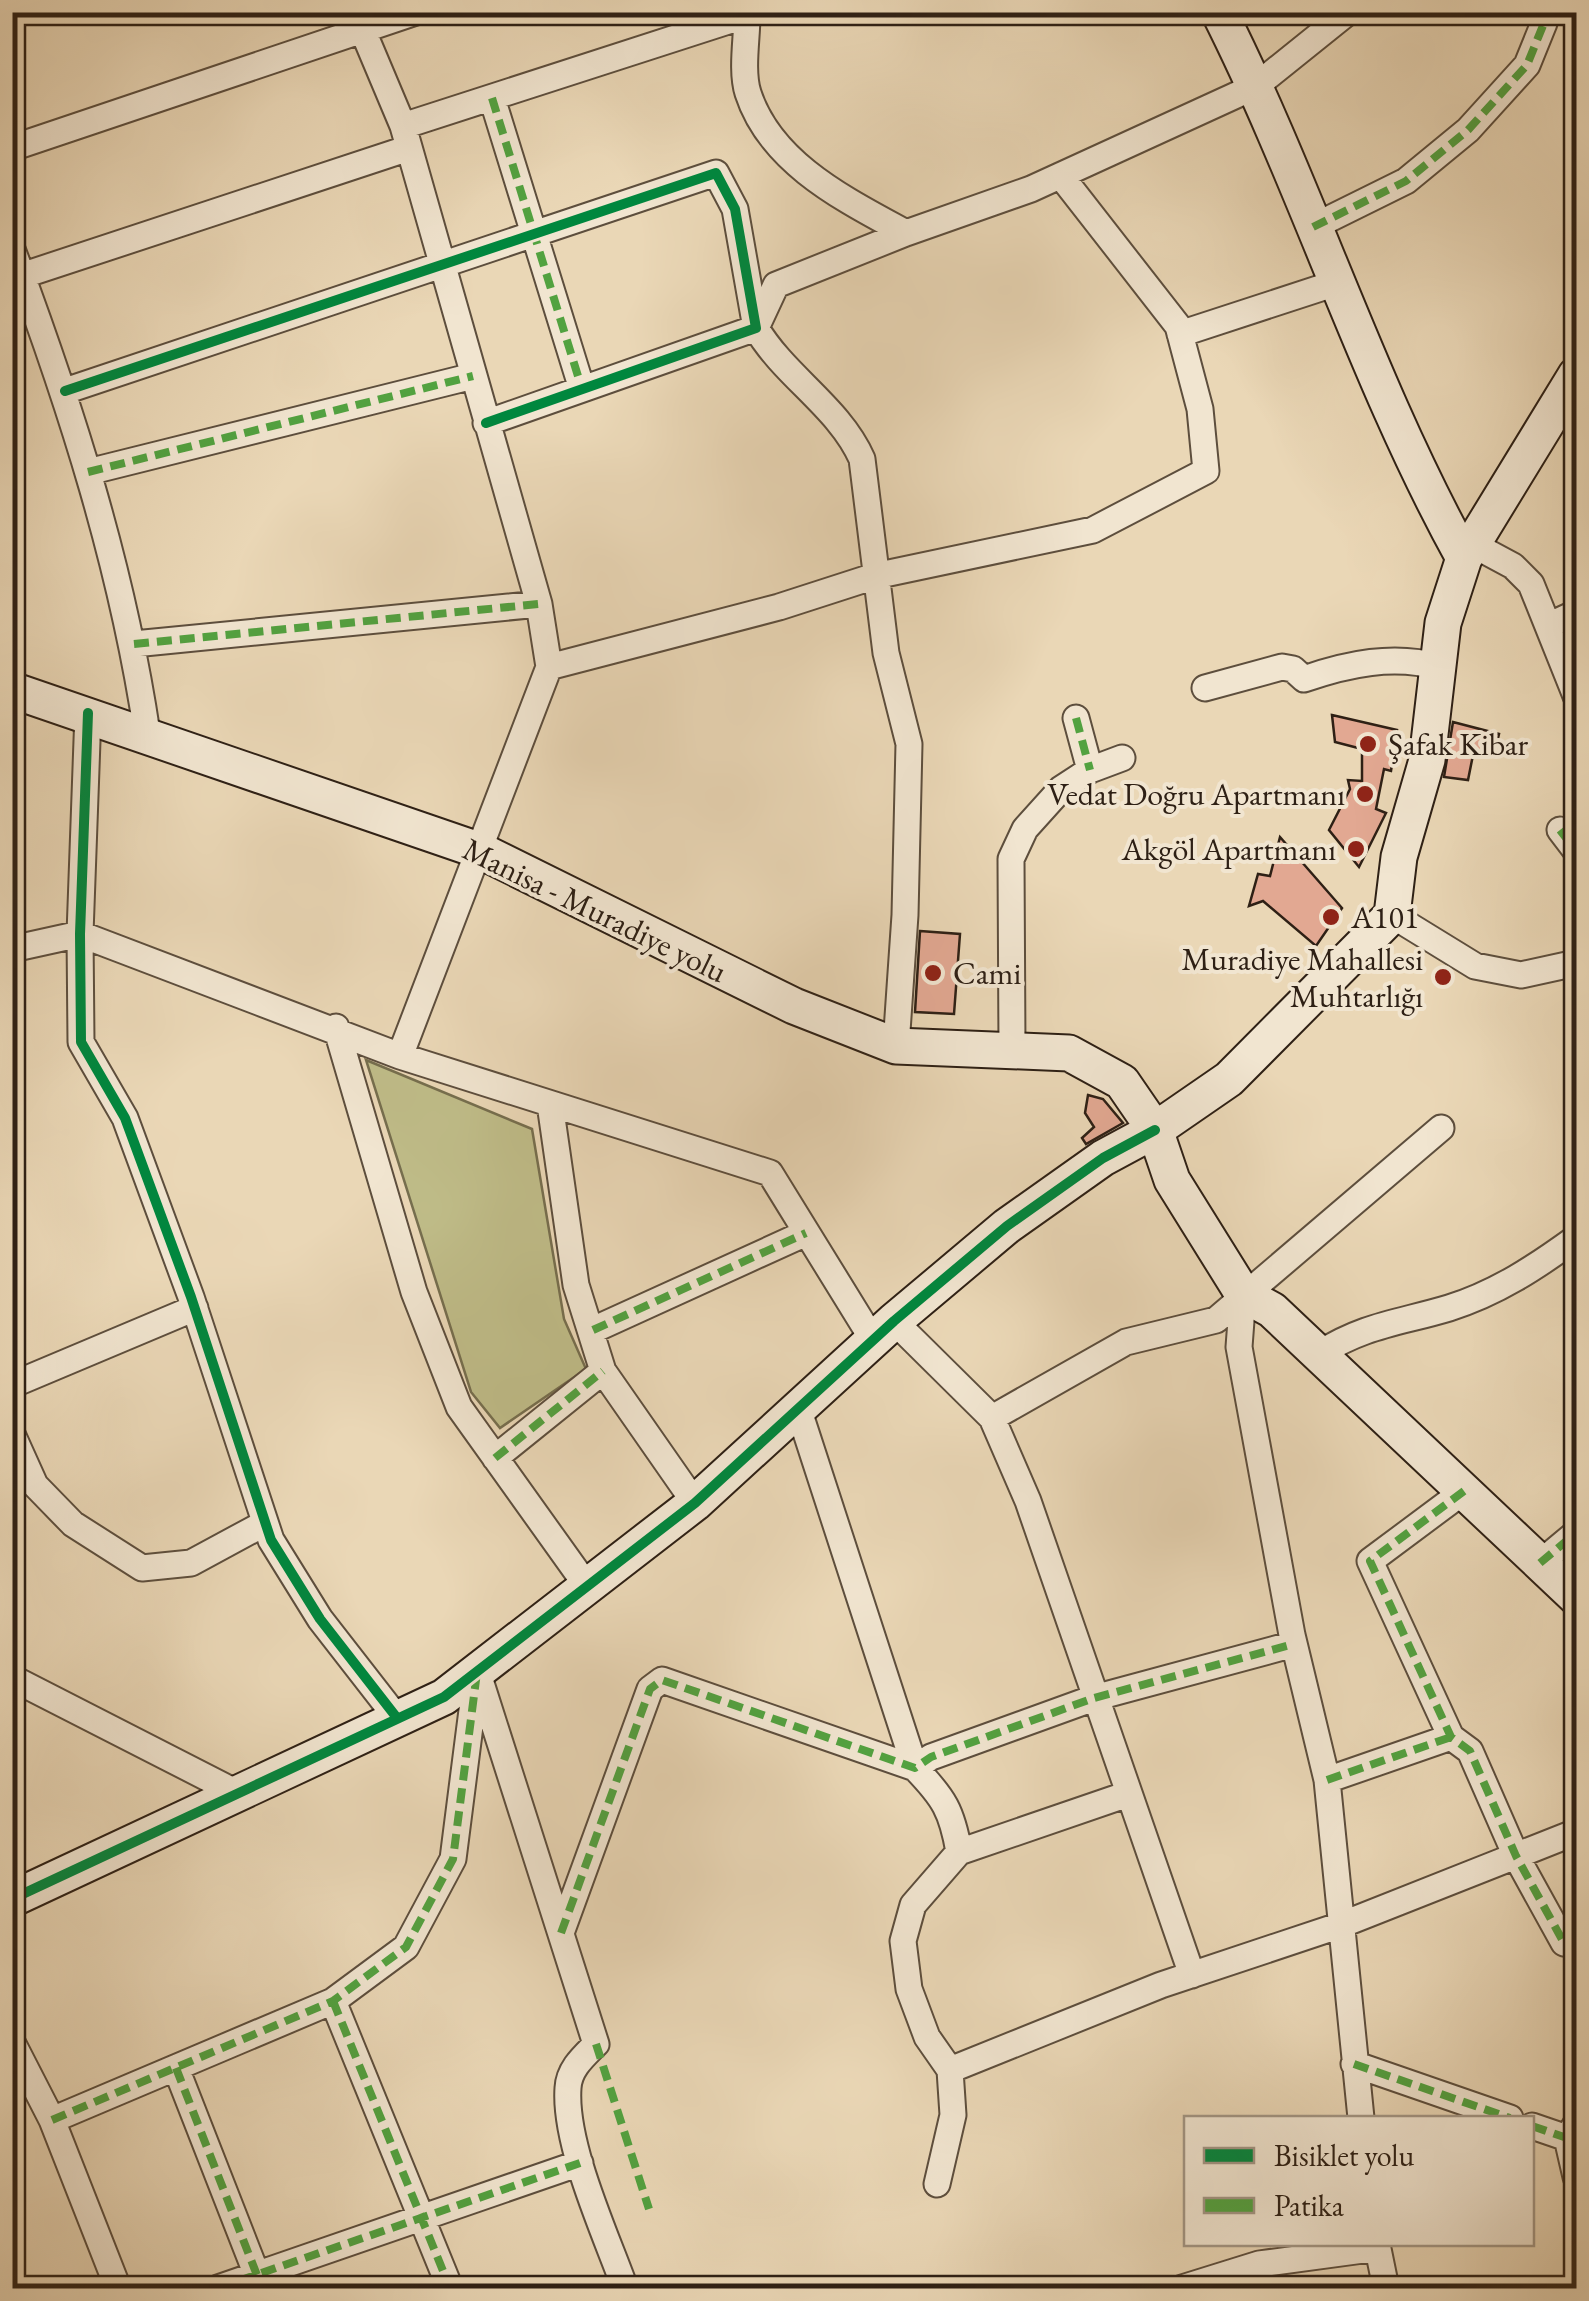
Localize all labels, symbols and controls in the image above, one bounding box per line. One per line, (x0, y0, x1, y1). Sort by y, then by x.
place label: Şafak Kibar (1388, 723, 1528, 765)
marker: Şafak Kibar (1357, 733, 1379, 755)
place label: Vedat Doğru Apartmanı (1047, 773, 1345, 815)
marker: Vedat Doğru Apartmanı (1354, 783, 1376, 805)
street label: Manisa - Muradiye yolu (456, 828, 734, 992)
place label: Akgöl Apartmanı (1120, 828, 1336, 870)
marker: Akgöl Apartmanı (1345, 838, 1367, 860)
place label: A101 (1350, 896, 1419, 938)
marker: A101 (1320, 906, 1342, 928)
place label: Muradiye Mahallesi Muhtarlığı (1181, 938, 1423, 1017)
place label: Cami (953, 952, 1021, 994)
marker: Cami (922, 962, 944, 984)
marker: Muradiye Mahallesi Muhtarlığı (1432, 966, 1454, 988)
legend (1184, 2116, 1534, 2246)
text: Bisiklet yolu (1274, 2136, 1414, 2175)
text: Patika (1274, 2186, 1344, 2225)

